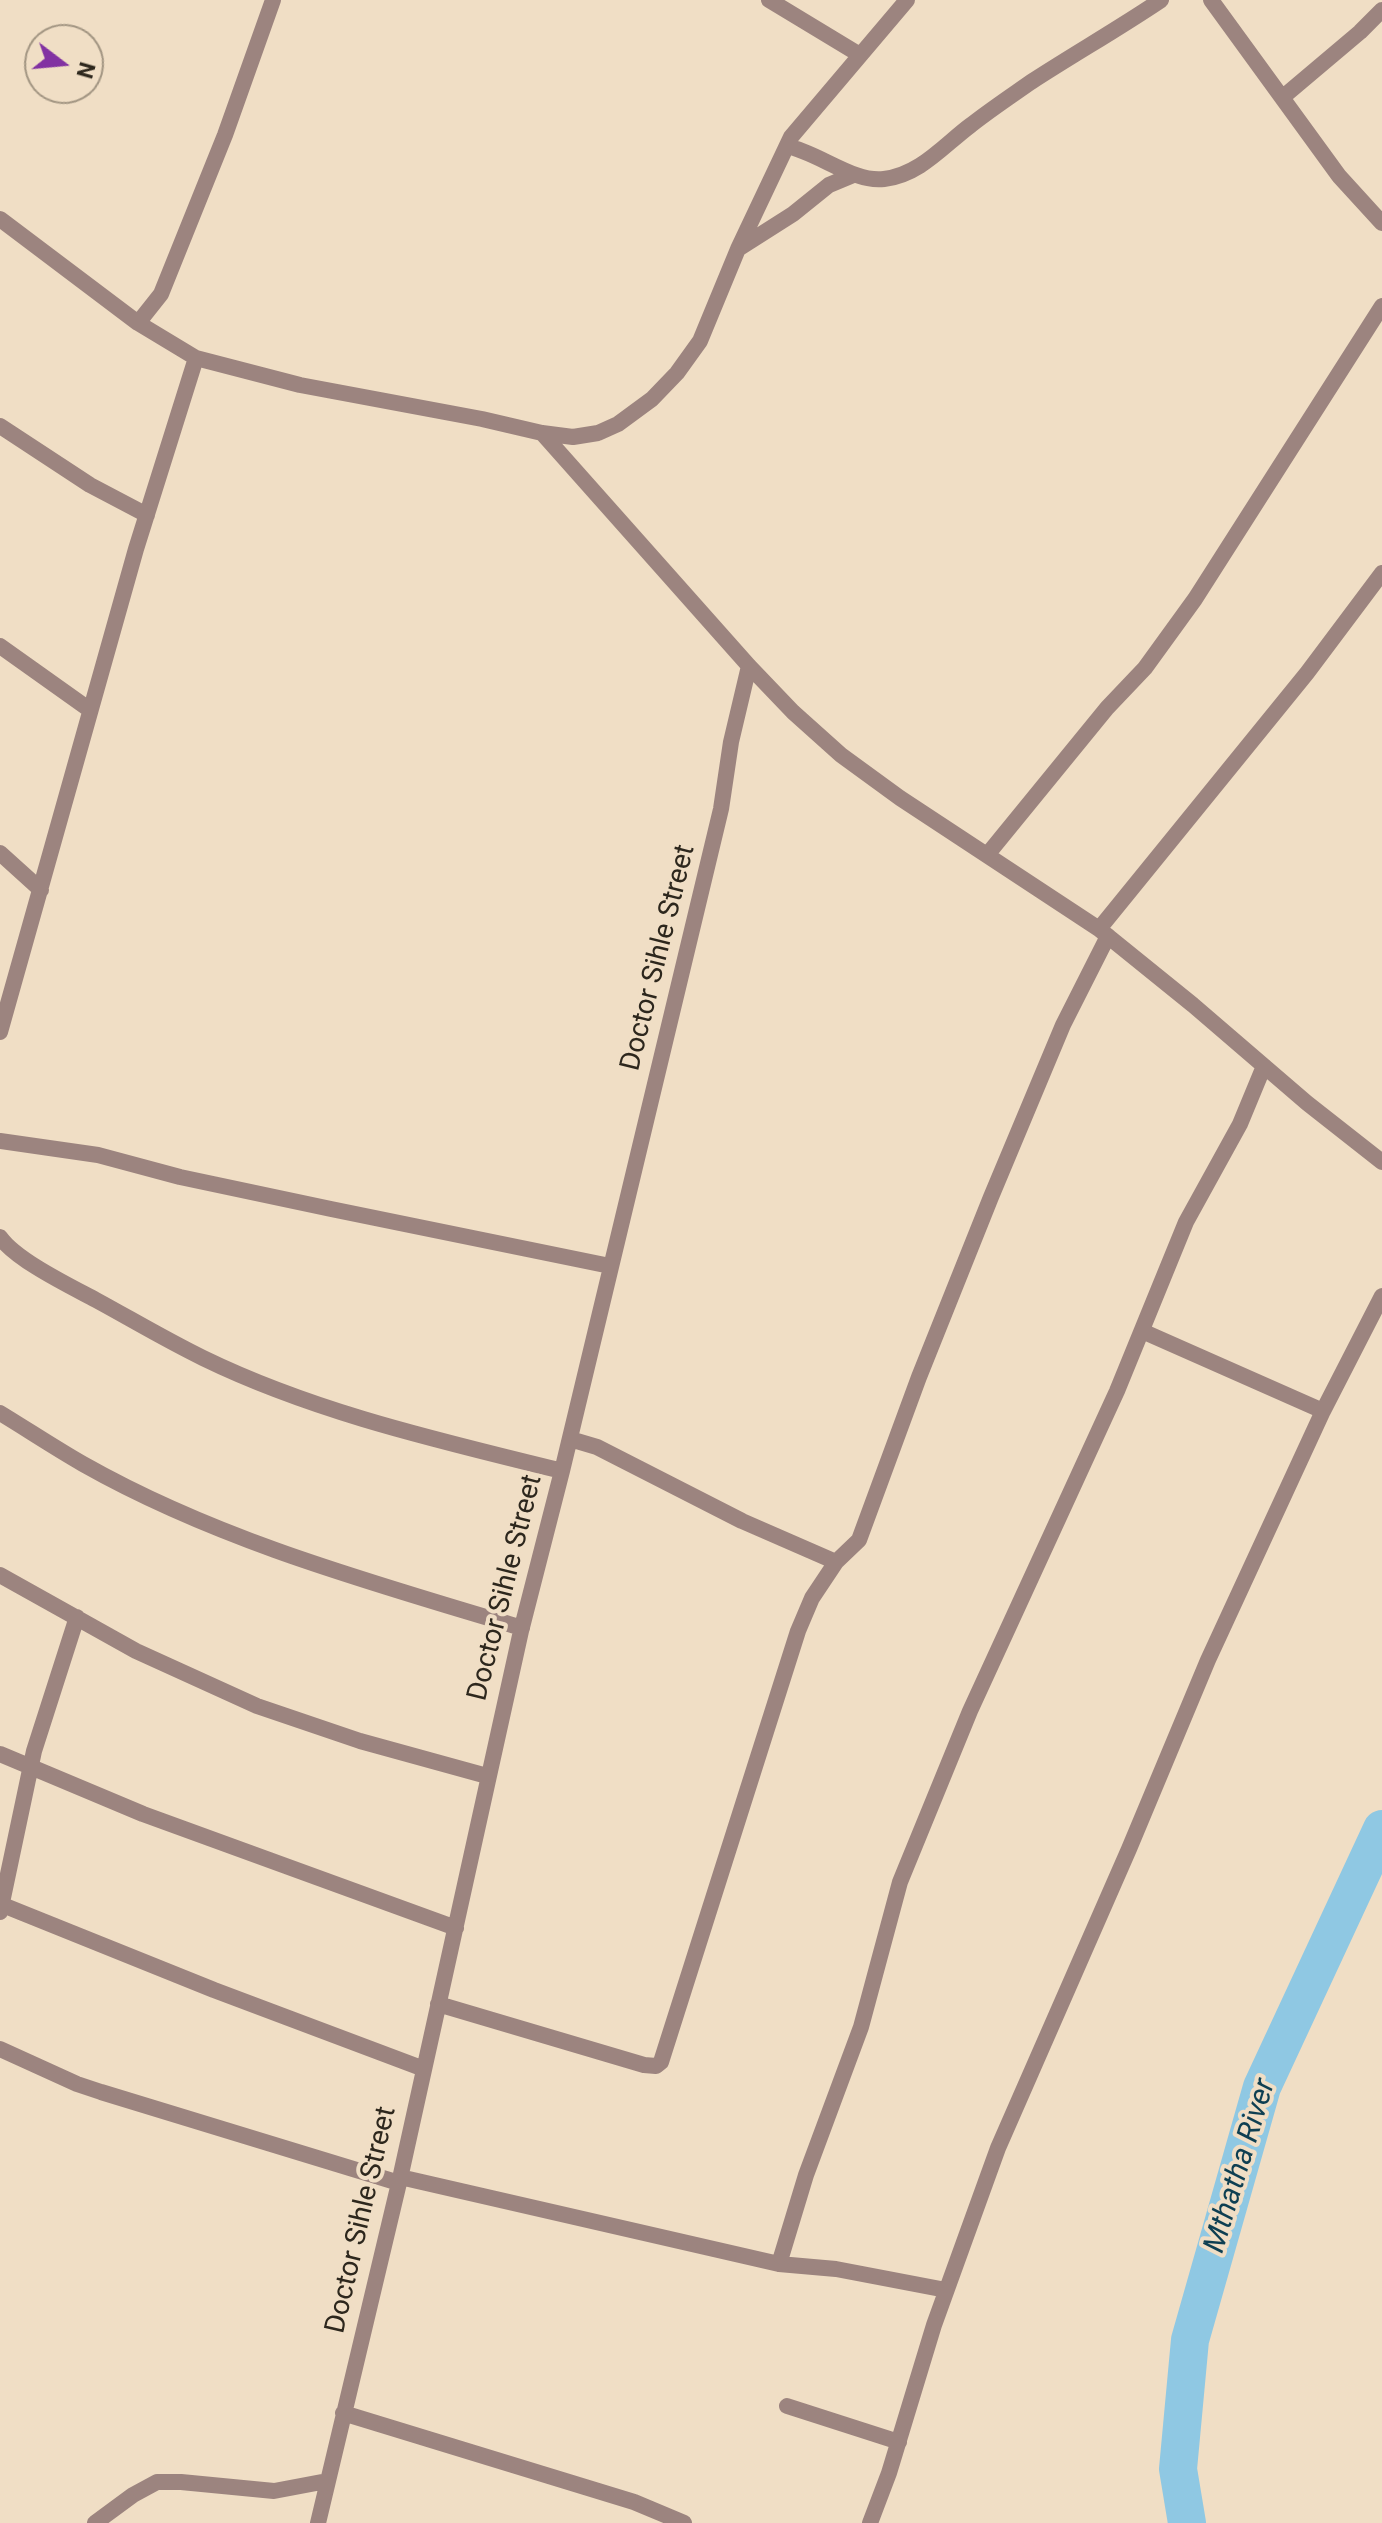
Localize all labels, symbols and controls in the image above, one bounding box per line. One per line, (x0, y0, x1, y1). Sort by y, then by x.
north arrow (24, 24, 104, 104)
text: N (71, 59, 100, 81)
street label: Doctor Sihle Street (615, 842, 703, 1074)
street label: Doctor Sihle Street (462, 1472, 550, 1704)
water label: Mthatha River (1198, 2075, 1284, 2257)
street label: Doctor Sihle Street (320, 2103, 404, 2337)

